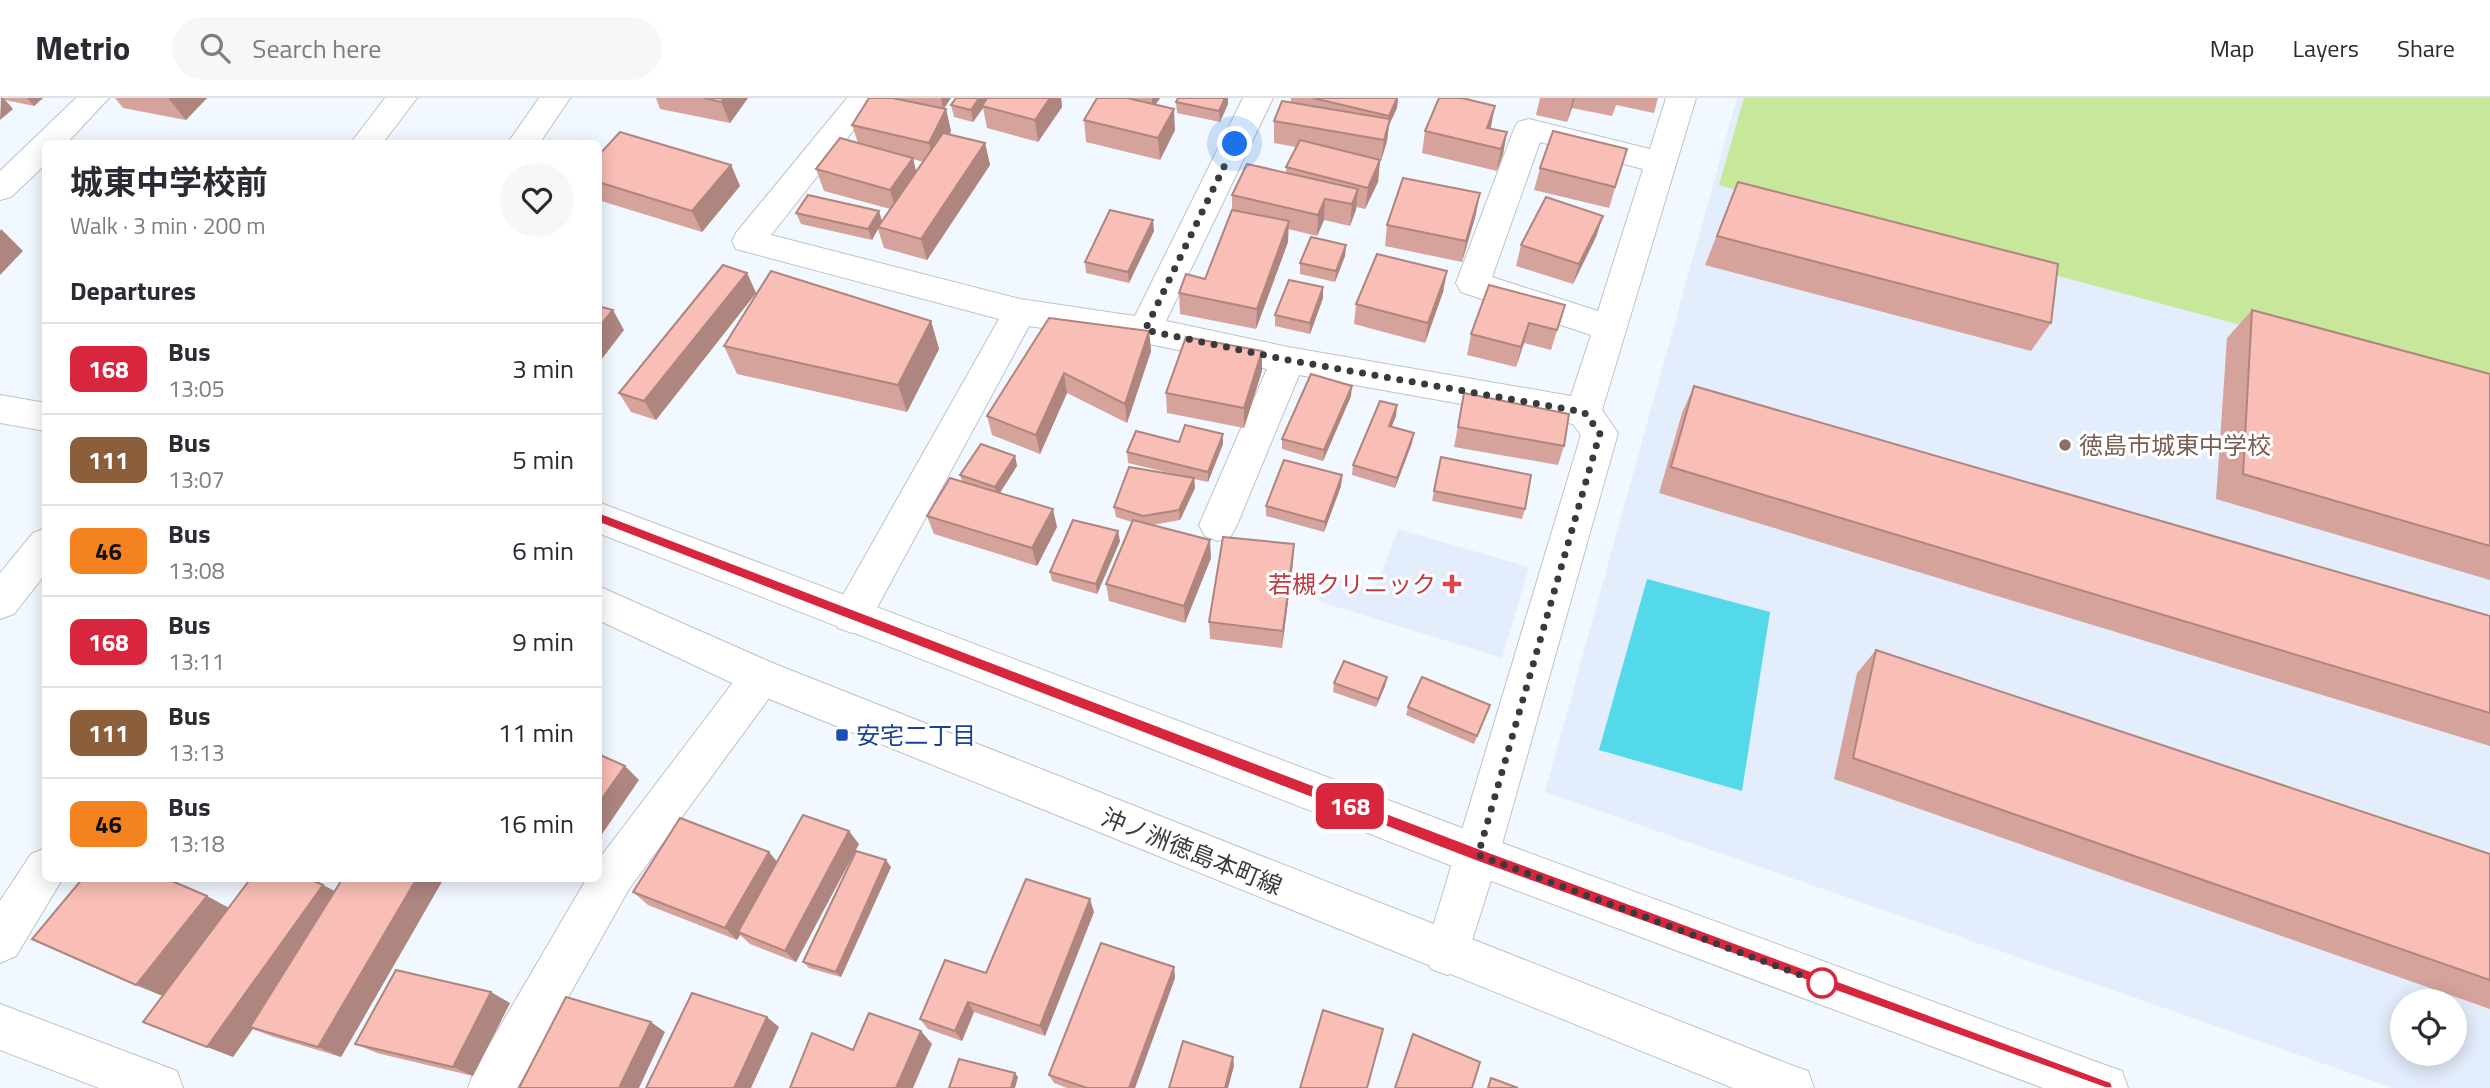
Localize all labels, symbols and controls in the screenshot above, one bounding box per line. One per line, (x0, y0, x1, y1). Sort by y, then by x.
search box (172, 17, 662, 80)
text: Metrio (35, 23, 130, 73)
icon: search (196, 29, 234, 67)
text: Search here (252, 29, 381, 68)
text: Map (2210, 30, 2255, 66)
text: Layers (2293, 30, 2359, 66)
text: Share (2397, 30, 2455, 66)
your location (1217, 126, 1252, 161)
text: 城東中学校前 (70, 157, 268, 207)
button: heart (500, 163, 574, 237)
text: Walk · 3 min · 200 m (70, 208, 266, 243)
text: Departures (70, 271, 196, 310)
text: Bus (168, 332, 210, 371)
text: 3 min (512, 349, 574, 388)
text: 168 (88, 351, 129, 387)
text: 13:05 (168, 371, 225, 406)
text: Bus (168, 423, 210, 462)
place label: 徳島市城東中学校 (2079, 427, 2271, 463)
marker: 徳島市城東中学校 (2057, 437, 2073, 453)
text: 5 min (512, 440, 574, 479)
text: 111 (88, 442, 129, 478)
text: 13:07 (168, 462, 225, 497)
text: Bus (168, 514, 210, 553)
text: 6 min (512, 531, 574, 570)
text: 46 (95, 533, 122, 569)
text: 13:08 (168, 553, 225, 588)
place label: 若槻クリニック (1268, 566, 1436, 602)
marker: 若槻クリニック (1442, 574, 1462, 594)
text: Bus (168, 605, 210, 644)
text: 9 min (512, 622, 574, 661)
text: 168 (88, 624, 129, 660)
text: 13:11 (168, 644, 225, 679)
text: Bus (168, 696, 210, 735)
text: 11 min (498, 713, 574, 752)
text: 111 (88, 715, 129, 751)
place label: 安宅二丁目 (856, 717, 976, 753)
marker: 安宅二丁目 (834, 727, 850, 743)
text: 13:13 (168, 735, 225, 770)
line badge: 168 (1310, 783, 1390, 829)
text: Bus (168, 787, 210, 826)
text: 168 (1330, 788, 1370, 824)
street label: 沖ノ洲徳島本町線 (1096, 798, 1288, 904)
text: 16 min (498, 804, 574, 843)
text: 46 (95, 806, 122, 842)
text: 13:18 (168, 826, 225, 861)
unlabelled marker (1807, 968, 1837, 998)
map controls (2390, 989, 2467, 1066)
button: locate (2390, 989, 2467, 1066)

